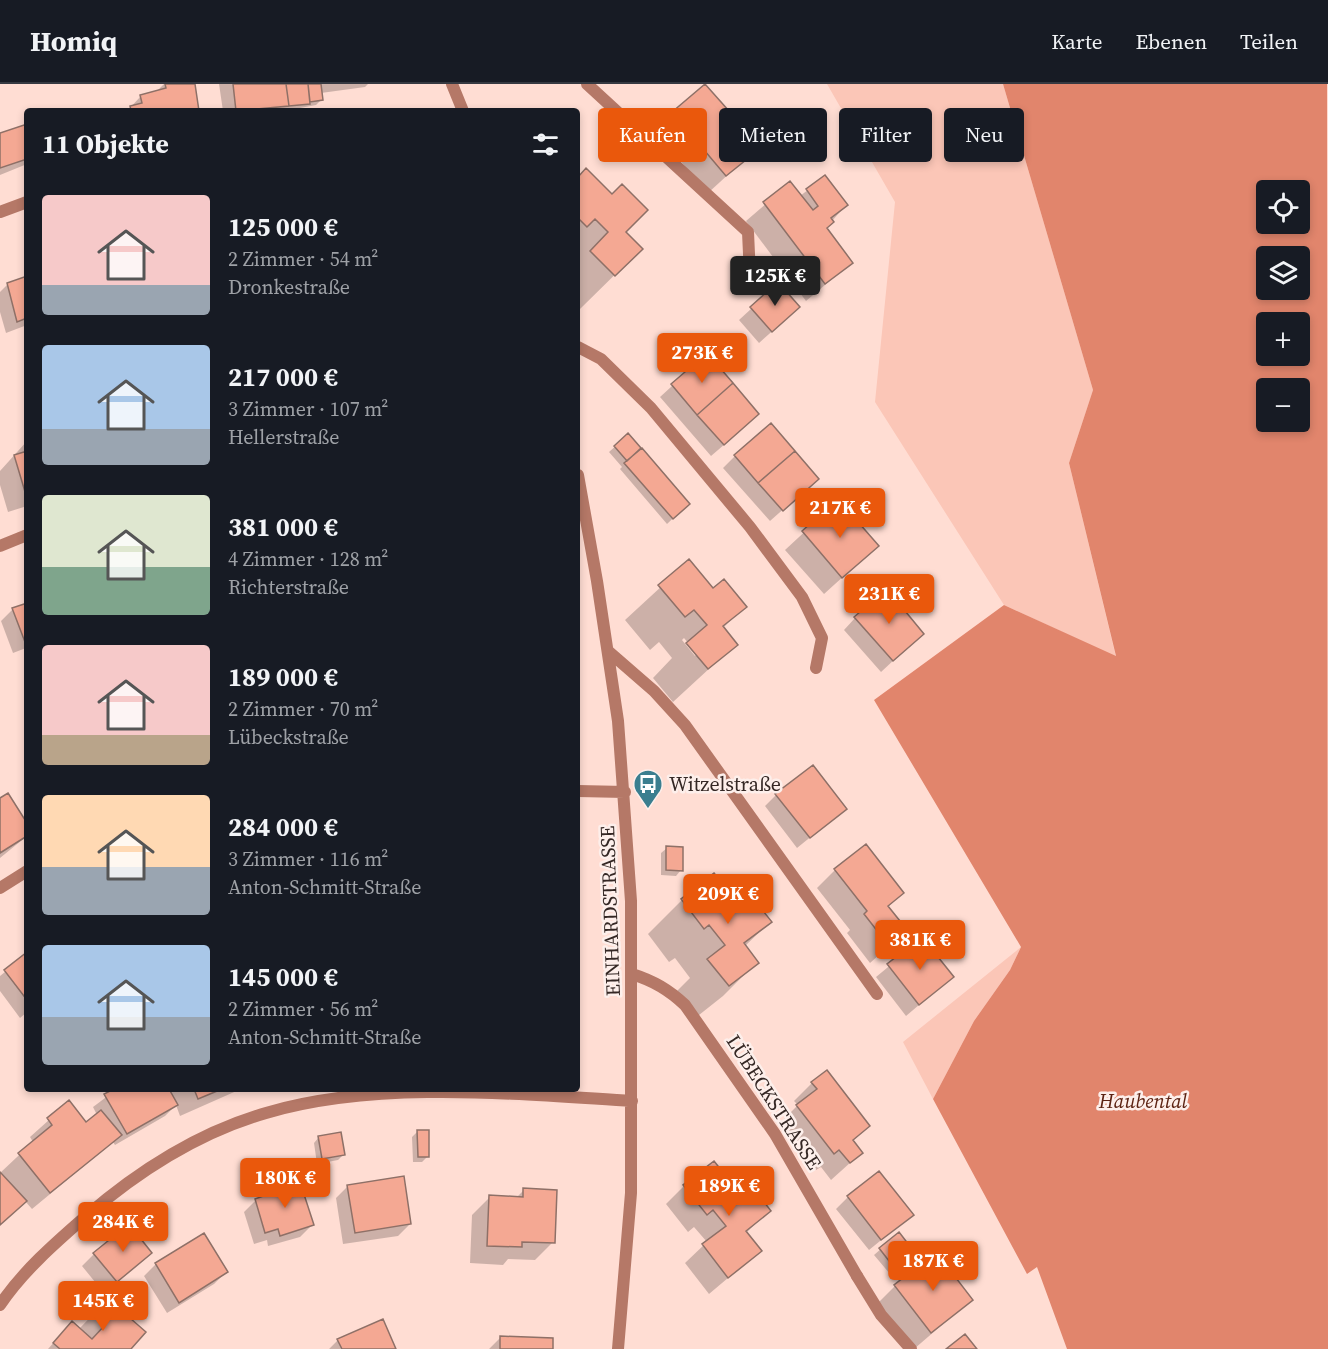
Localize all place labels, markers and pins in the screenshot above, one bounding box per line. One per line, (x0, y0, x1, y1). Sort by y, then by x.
pin: 125K € (726, 256, 824, 307)
pin: 273K € (653, 333, 751, 384)
pin: 217K € (791, 488, 889, 539)
pin: 231K € (840, 574, 938, 625)
bus stop icon: Witzelstraße (632, 768, 664, 810)
place label: Witzelstraße (669, 770, 781, 798)
pin: 209K € (679, 874, 777, 925)
pin: 381K € (871, 920, 969, 971)
pin: 180K € (236, 1158, 334, 1209)
pin: 189K € (680, 1166, 778, 1217)
pin: 284K € (74, 1202, 172, 1253)
pin: 187K € (884, 1241, 982, 1292)
pin: 145K € (54, 1281, 152, 1332)

